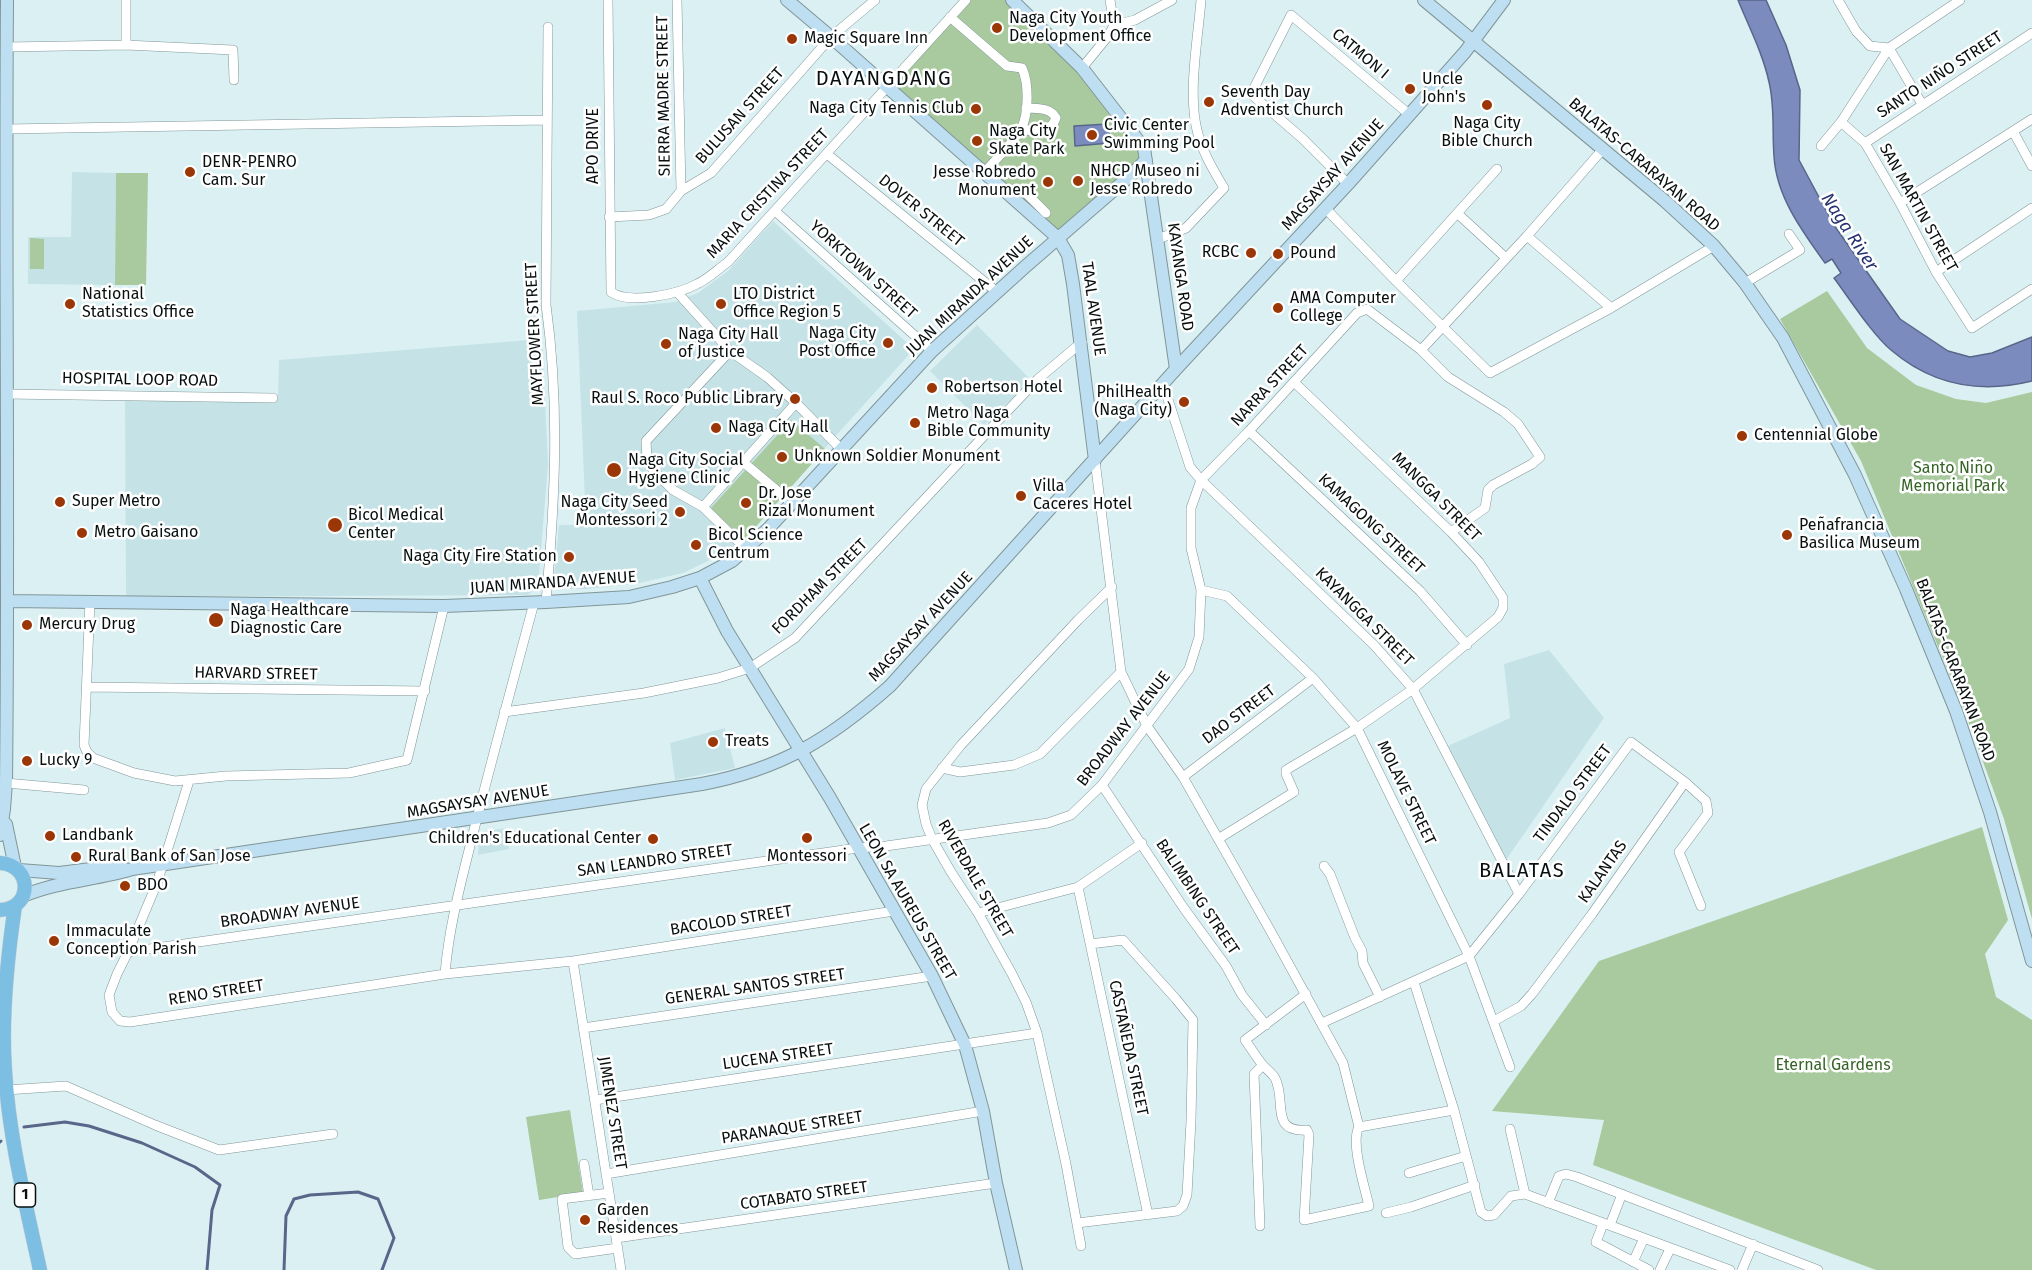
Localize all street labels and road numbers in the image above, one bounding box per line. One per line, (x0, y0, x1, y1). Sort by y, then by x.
street label: SIERRA MADRE STREET (653, 15, 675, 177)
street label: CATMON I (1328, 25, 1392, 83)
street label: SANTO NIÑO STREET (1874, 27, 2006, 123)
street label: BULUSAN STREET (692, 64, 788, 168)
street label: BALATAS-CARARAYAN ROAD (1564, 94, 1724, 236)
street label: APO DRIVE (584, 108, 604, 184)
street label: MAGSAYSAY AVENUE (1278, 115, 1388, 235)
street label: MARIA CRISTINA STREET (703, 125, 833, 263)
street label: SAN MARTIN STREET (1875, 140, 1961, 276)
street label: DOVER STREET (874, 171, 968, 251)
street label: YORKTOWN STREET (806, 217, 920, 323)
street label: KAYANGA ROAD (1163, 222, 1197, 332)
street label: JUAN MIRANDA AVENUE (903, 232, 1037, 360)
street label: TAAL AVENUE (1077, 261, 1109, 357)
street label: MAYFLOWER STREET (522, 262, 548, 406)
street label: NARRA STREET (1227, 341, 1313, 431)
street label: HOSPITAL LOOP ROAD (62, 369, 218, 391)
street label: MANGGA STREET (1388, 449, 1484, 545)
street label: KAMAGONG STREET (1314, 470, 1428, 578)
street label: FORDHAM STREET (768, 535, 872, 639)
street label: KAYANGGA STREET (1311, 564, 1417, 670)
street label: JUAN MIRANDA AVENUE (469, 568, 637, 598)
street label: MAGSAYSAY AVENUE (865, 568, 977, 686)
street label: BALATAS-CARARAYAN ROAD (1911, 576, 1999, 764)
street label: HARVARD STREET (194, 663, 318, 685)
street label: BROADWAY AVENUE (1073, 668, 1175, 790)
street label: DAO STREET (1199, 681, 1279, 749)
street label: MOLAVE STREET (1372, 738, 1440, 848)
street label: TINDALO STREET (1530, 741, 1616, 847)
street label: MAGSAYSAY AVENUE (406, 781, 550, 823)
street label: RIVERDALE STREET (933, 816, 1017, 942)
street label: LEON SA AUREUS STREET (854, 820, 960, 984)
street label: BALIMBING STREET (1151, 836, 1243, 958)
street label: KALANTAS (1574, 837, 1632, 907)
street label: SAN LEANDRO STREET (576, 841, 734, 881)
street label: BROADWAY AVENUE (219, 894, 361, 932)
street label: BACOLOD STREET (669, 902, 793, 940)
street label: GENERAL SANTOS STREET (664, 965, 846, 1009)
street label: RENO STREET (167, 976, 265, 1010)
street label: CASTAÑEDA STREET (1104, 979, 1152, 1117)
street label: LUCENA STREET (721, 1040, 835, 1074)
street label: JIMENEZ STREET (594, 1055, 630, 1171)
street label: PARANAQUE STREET (720, 1107, 864, 1149)
street label: COTABATO STREET (739, 1178, 869, 1214)
road number: 1 (15, 1183, 36, 1207)

